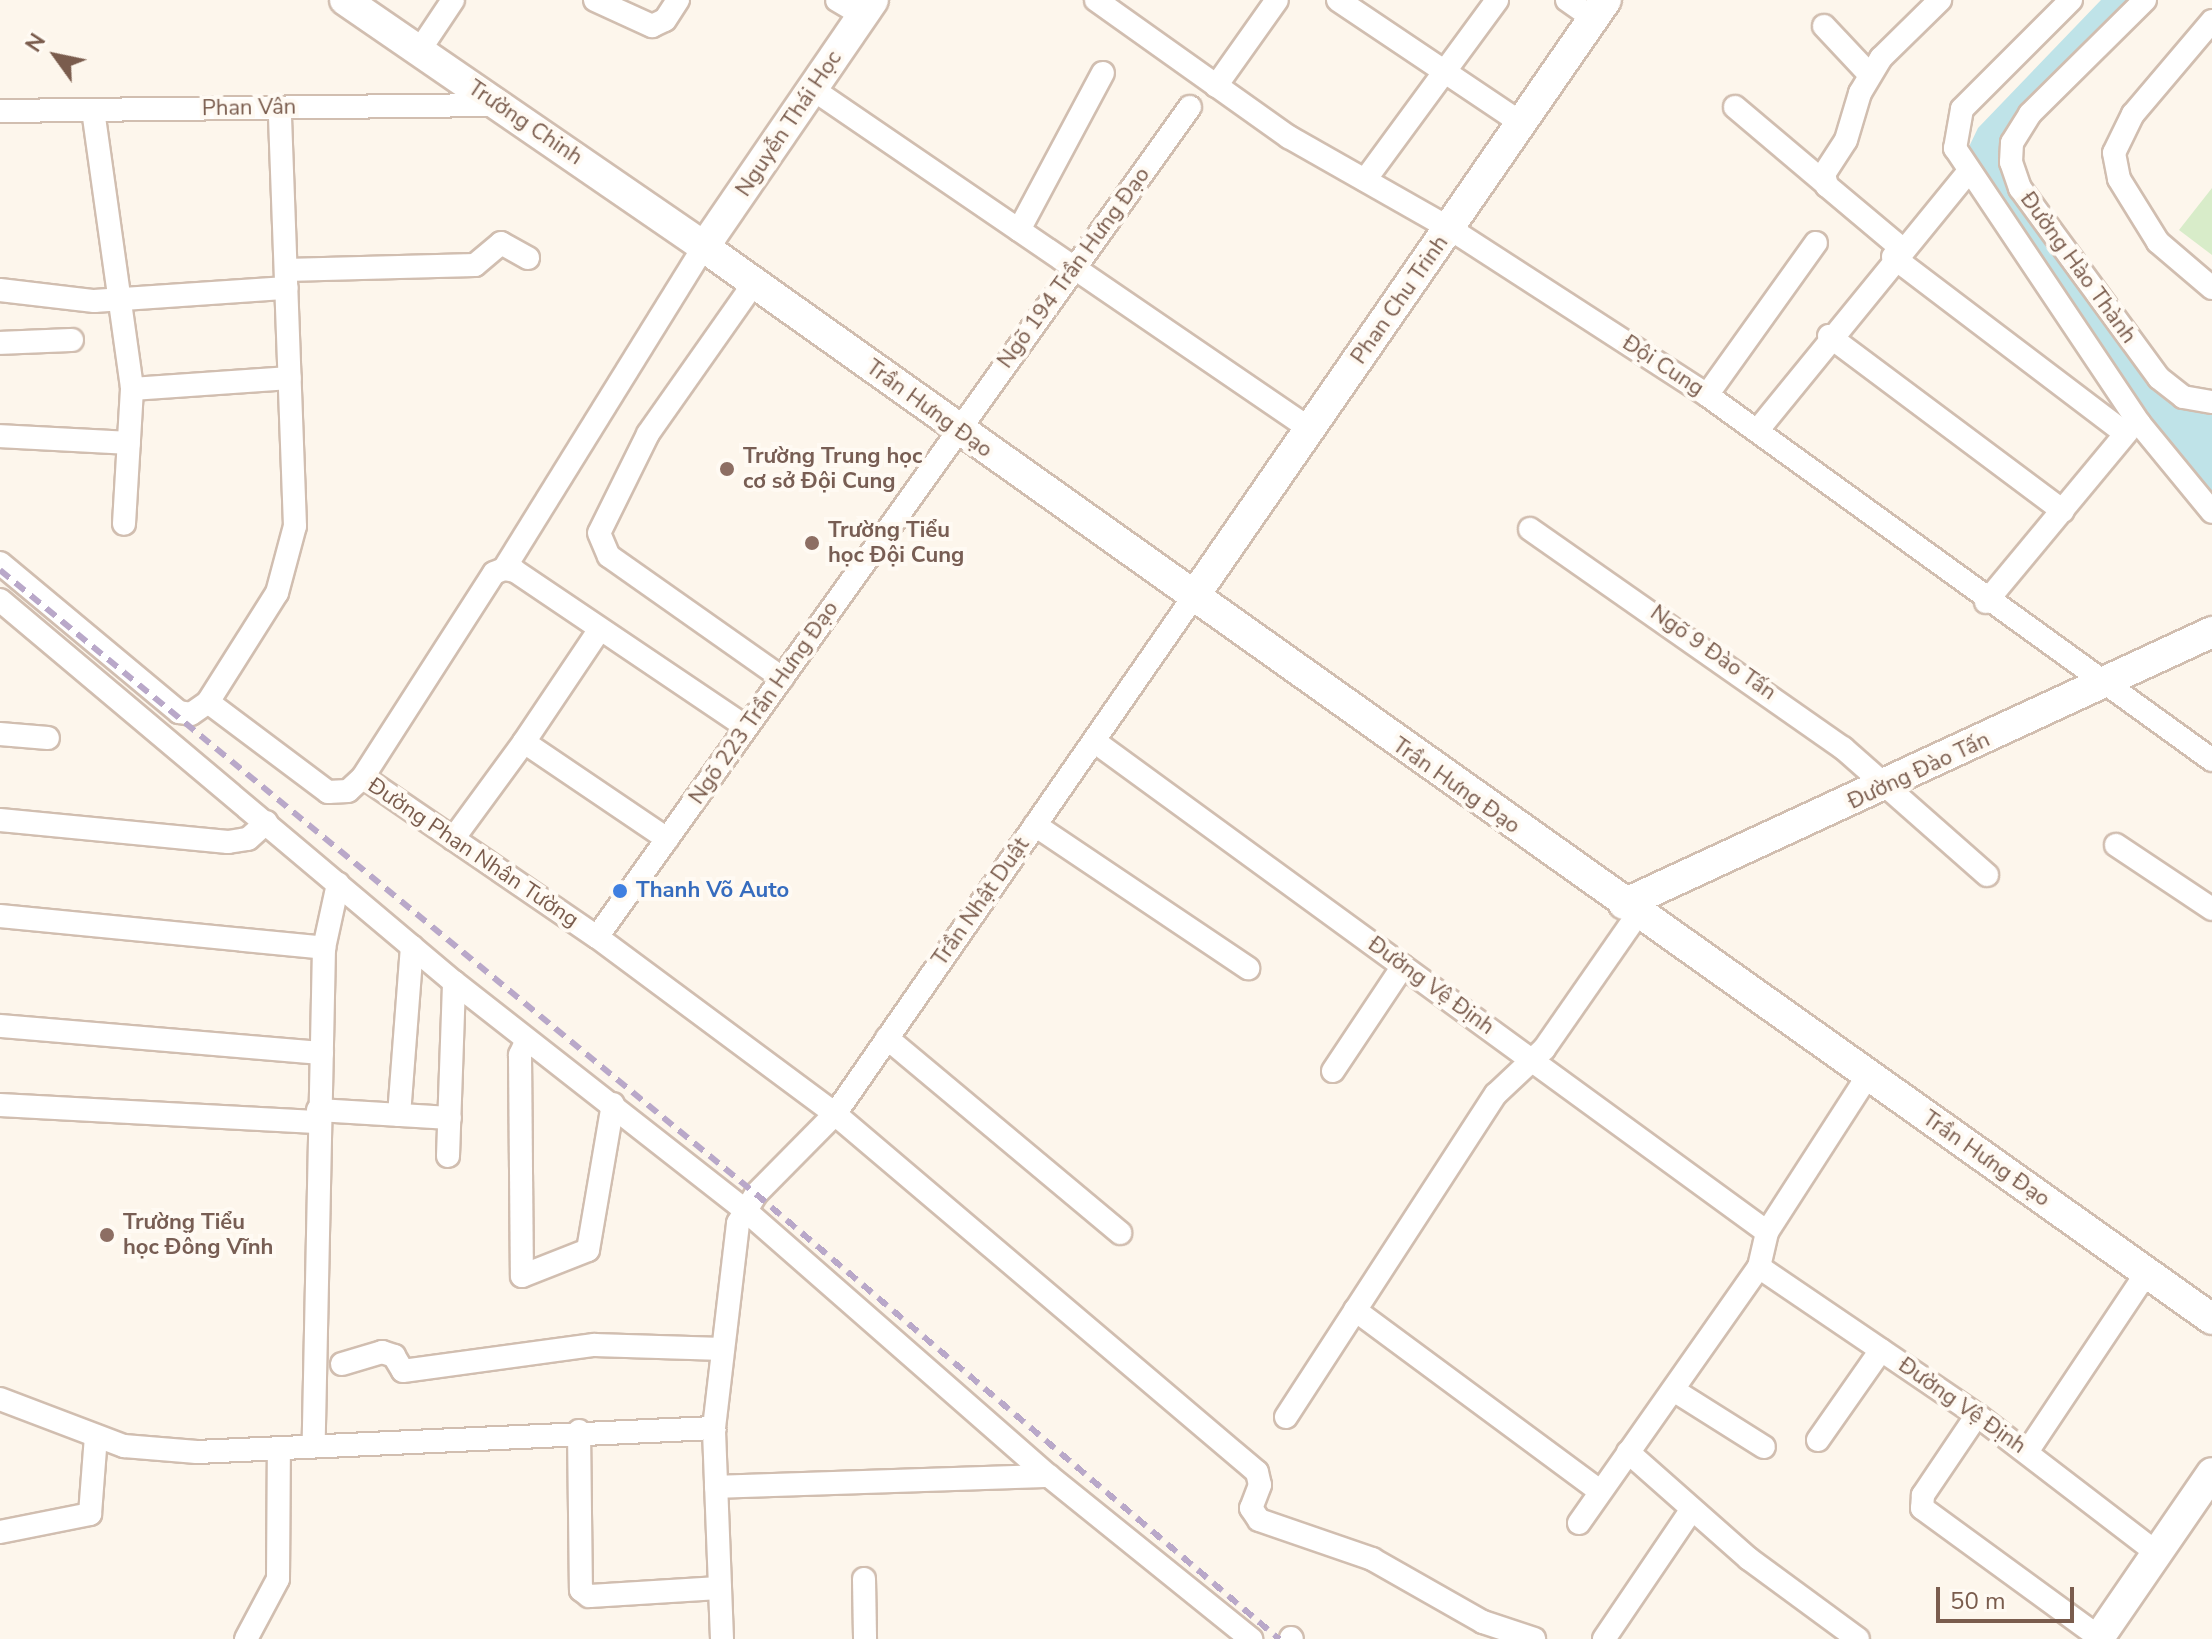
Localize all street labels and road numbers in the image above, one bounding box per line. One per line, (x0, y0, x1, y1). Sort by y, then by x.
street label: Nguyễn Thái Học (731, 46, 847, 202)
street label: Trường Chinh (463, 75, 587, 171)
street label: Phan Vân (202, 94, 296, 122)
street label: Ngõ 194 Trần Hưng Đạo (992, 162, 1156, 374)
street label: Đường Hào Thành (2014, 187, 2142, 349)
street label: Phan Chu Trinh (1346, 231, 1454, 369)
street label: Đội Cung (1617, 330, 1709, 402)
street label: Trần Hưng Đạo (861, 354, 997, 464)
street label: Ngõ 223 Trần Hưng Đạo (684, 596, 844, 810)
street label: Ngõ 9 Đào Tấn (1645, 600, 1781, 706)
street label: Đường Đào Tấn (1844, 727, 1994, 815)
street label: Trần Hưng Đạo (1387, 732, 1525, 840)
street label: Đường Phan Nhân Tường (363, 773, 583, 933)
street label: Trần Nhật Duật (927, 833, 1035, 971)
street label: Đường Vệ Định (1363, 931, 1499, 1041)
street label: Trần Hưng Đạo (1917, 1105, 2055, 1213)
street label: Đường Vệ Định (1893, 1352, 2031, 1460)

